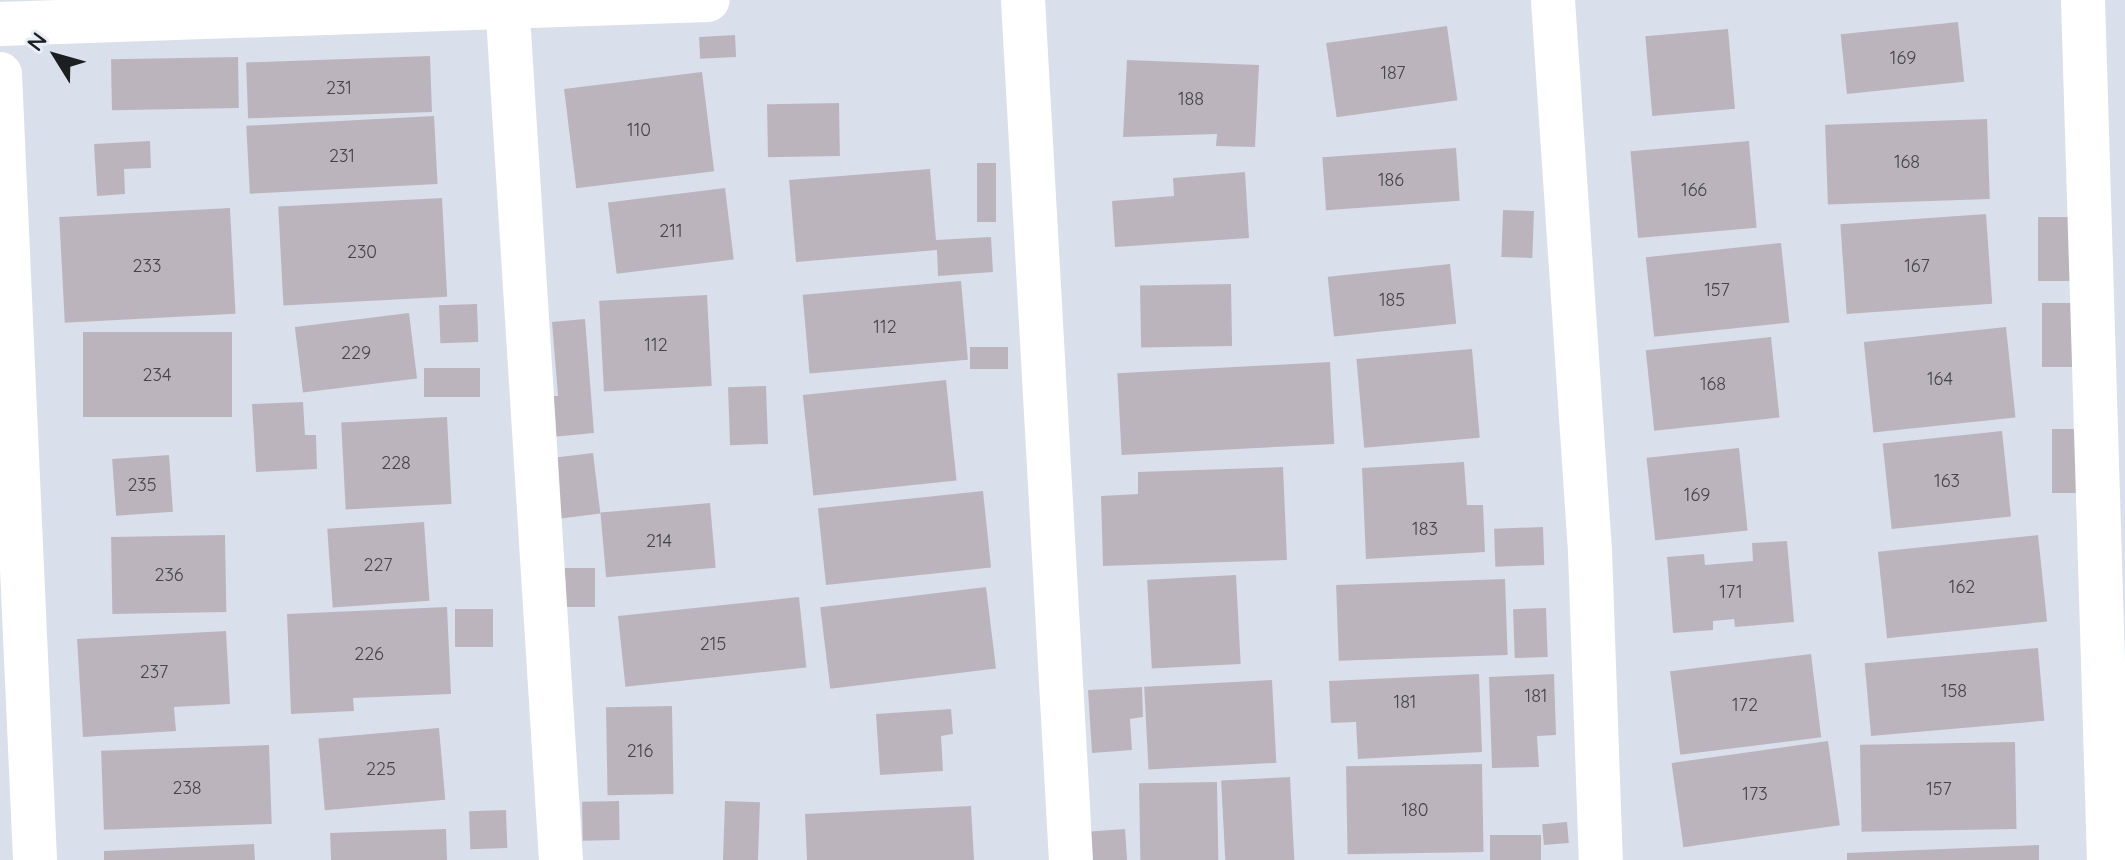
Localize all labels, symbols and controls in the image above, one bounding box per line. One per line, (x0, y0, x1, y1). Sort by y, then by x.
north arrow (16, 16, 96, 96)
text: N (21, 27, 53, 56)
house number: 169 (1890, 47, 1916, 69)
house number: 187 (1380, 62, 1406, 84)
house number: 231 (326, 77, 352, 99)
house number: 188 (1178, 88, 1204, 110)
house number: 110 (627, 119, 651, 141)
house number: 231 (329, 145, 355, 167)
house number: 168 (1894, 151, 1920, 173)
house number: 186 (1378, 169, 1404, 191)
house number: 166 (1681, 179, 1707, 201)
house number: 211 (659, 220, 683, 242)
house number: 230 (347, 241, 377, 263)
house number: 233 (133, 255, 161, 277)
house number: 167 (1904, 255, 1930, 277)
house number: 157 (1704, 279, 1730, 301)
house number: 185 (1379, 289, 1405, 311)
house number: 112 (873, 316, 897, 338)
house number: 112 (644, 334, 668, 356)
house number: 229 (341, 342, 371, 364)
house number: 234 (143, 364, 171, 386)
house number: 164 (1927, 368, 1953, 390)
house number: 168 (1700, 373, 1726, 395)
house number: 228 (381, 452, 411, 474)
house number: 163 (1934, 470, 1960, 492)
house number: 235 (127, 474, 157, 496)
house number: 169 (1684, 484, 1710, 506)
house number: 183 (1412, 518, 1438, 540)
house number: 214 (646, 530, 672, 552)
house number: 227 (364, 554, 392, 576)
house number: 236 (154, 564, 184, 586)
house number: 162 (1949, 576, 1975, 598)
house number: 171 (1719, 581, 1743, 603)
house number: 215 (700, 633, 726, 655)
house number: 226 (354, 643, 384, 665)
house number: 237 (140, 661, 168, 683)
house number: 158 (1941, 680, 1967, 702)
house number: 181 (1524, 685, 1548, 707)
house number: 181 (1393, 691, 1417, 713)
house number: 172 (1732, 694, 1758, 716)
house number: 216 (627, 740, 653, 762)
house number: 225 (366, 758, 396, 780)
house number: 238 (172, 777, 202, 799)
house number: 157 (1926, 778, 1952, 800)
house number: 173 (1742, 783, 1768, 805)
house number: 180 (1401, 799, 1429, 821)

